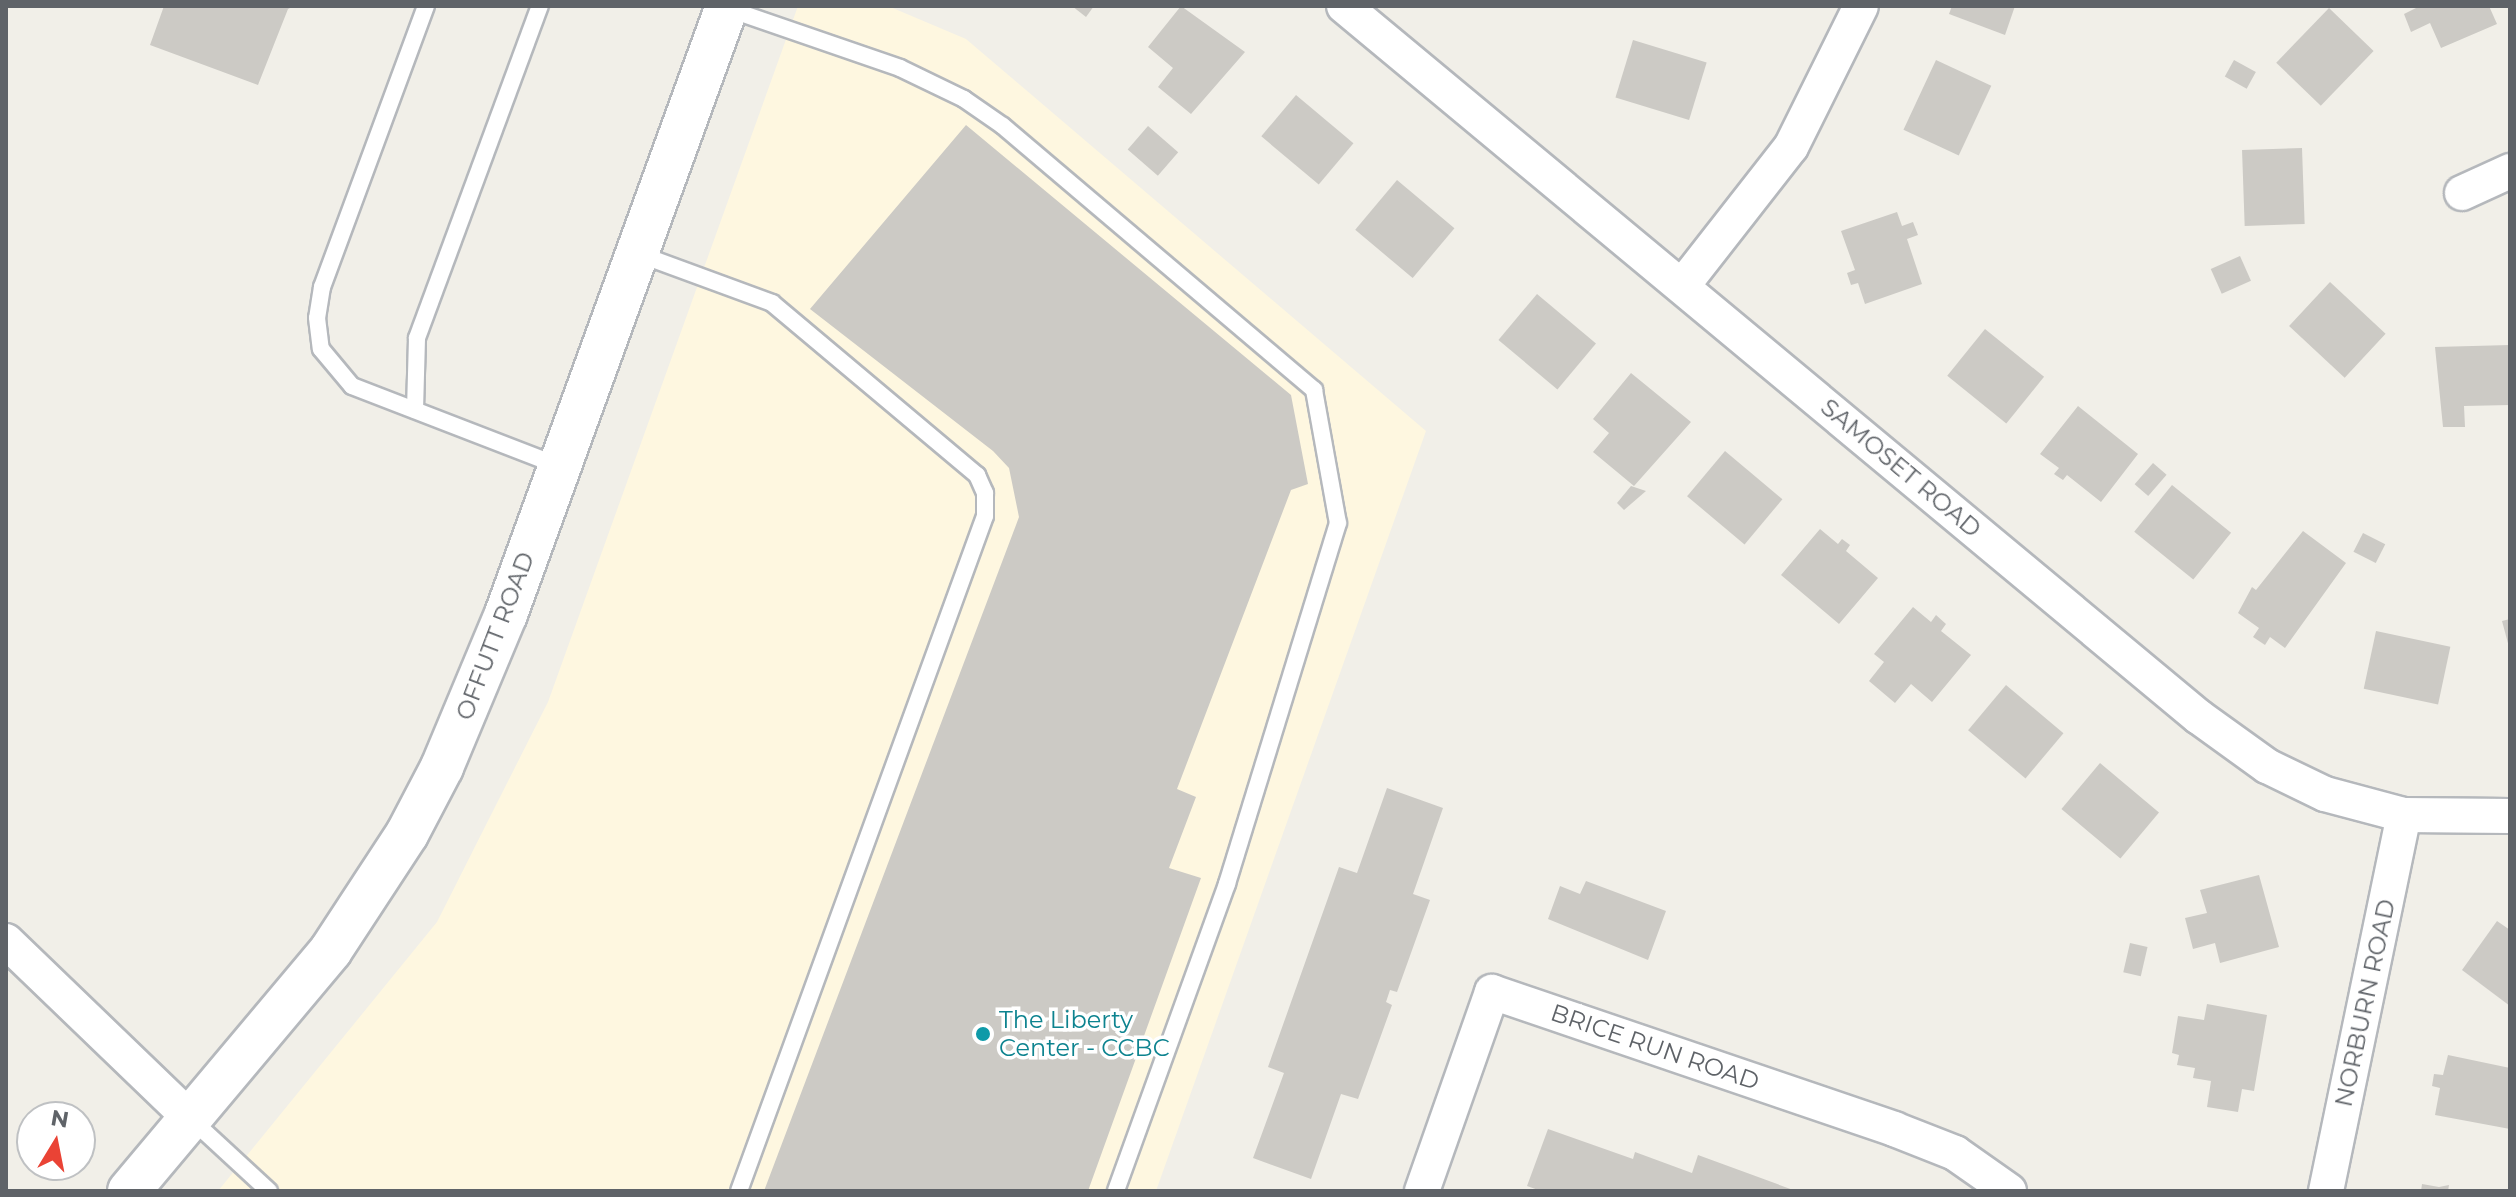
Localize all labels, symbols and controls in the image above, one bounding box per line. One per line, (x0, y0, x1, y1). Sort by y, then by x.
street label: SAMOSET ROAD (1815, 393, 1987, 543)
street label: OFFUTT ROAD (450, 548, 540, 724)
street label: NORBURN ROAD (2329, 897, 2401, 1109)
street label: BRICE RUN ROAD (1547, 998, 1763, 1096)
place label: The Liberty Center - CCBC (999, 1006, 1170, 1062)
marker: The Liberty Center - CCBC (974, 1025, 992, 1043)
north arrow (16, 1101, 96, 1181)
text: N (49, 1104, 71, 1134)

